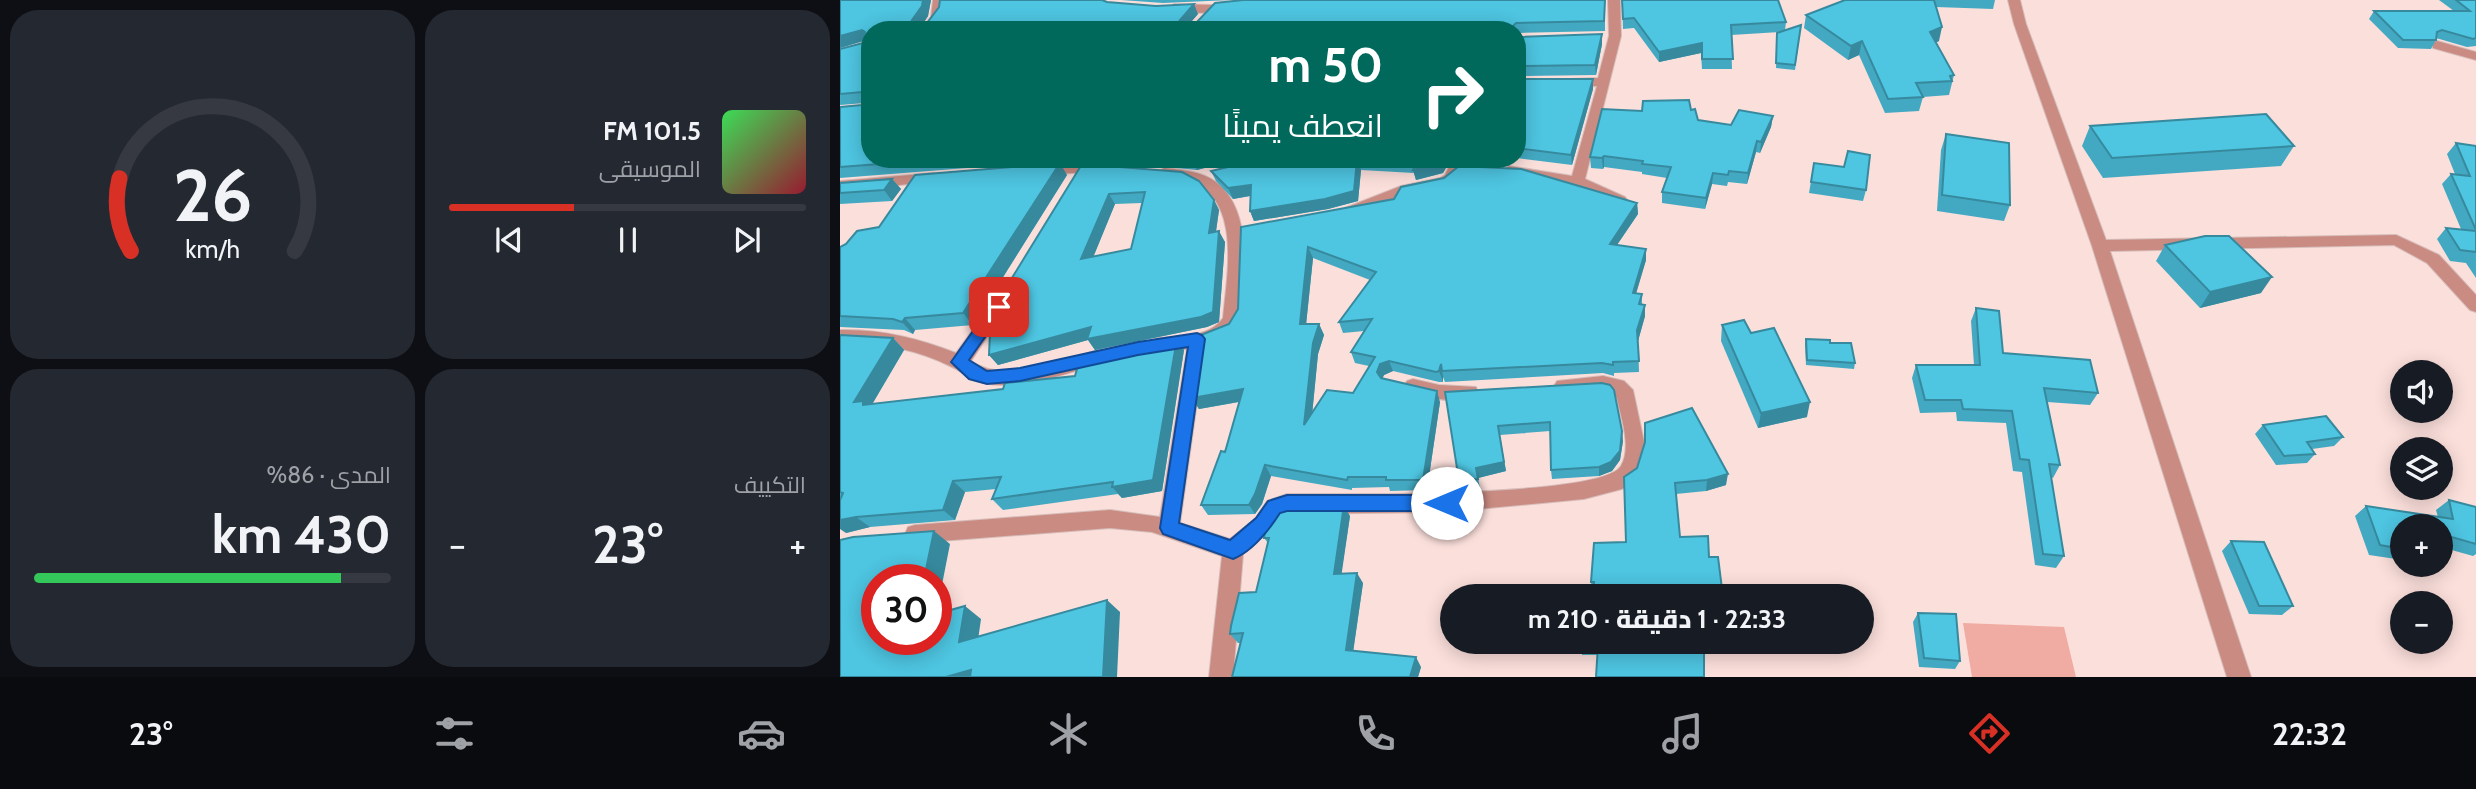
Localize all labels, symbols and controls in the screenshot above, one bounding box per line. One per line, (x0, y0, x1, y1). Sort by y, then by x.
text: 50 m (1268, 35, 1383, 94)
icon: right (1407, 49, 1498, 140)
text: انعطف يمينًا (1222, 106, 1383, 145)
text: 101.5 FM (603, 115, 701, 147)
text: 26 (173, 151, 252, 239)
text: الموسيقى (599, 155, 701, 183)
icon: previous (490, 221, 528, 259)
icon: pause (609, 221, 647, 259)
icon: next (728, 221, 766, 259)
text: km/h (185, 234, 240, 264)
pin (969, 277, 1029, 337)
icon: arrive (980, 288, 1018, 326)
map controls (2390, 360, 2453, 654)
button: sound (2390, 360, 2453, 423)
button: layers (2390, 437, 2453, 500)
text: المدى · 86% (267, 461, 391, 489)
position arrow (1410, 466, 1484, 540)
text: التكييف (734, 471, 806, 499)
text: 430 km (212, 503, 391, 566)
text: 23° (592, 513, 663, 576)
button: + (2390, 514, 2453, 577)
text: − (449, 521, 466, 568)
text: + (789, 521, 806, 568)
speed limit sign: 30 (861, 564, 952, 655)
button: − (2390, 591, 2453, 654)
text: 22:33 · 1 دقيقة · 210 m (1528, 603, 1786, 635)
icon: filters (430, 709, 479, 758)
icon: car (737, 709, 786, 758)
icon: climate (1044, 709, 1093, 758)
icon: phone (1351, 709, 1400, 758)
icon: music (1658, 709, 1707, 758)
icon: directions (1965, 709, 2014, 758)
text: 23° (129, 714, 172, 753)
text: 22:32 (2272, 714, 2347, 753)

